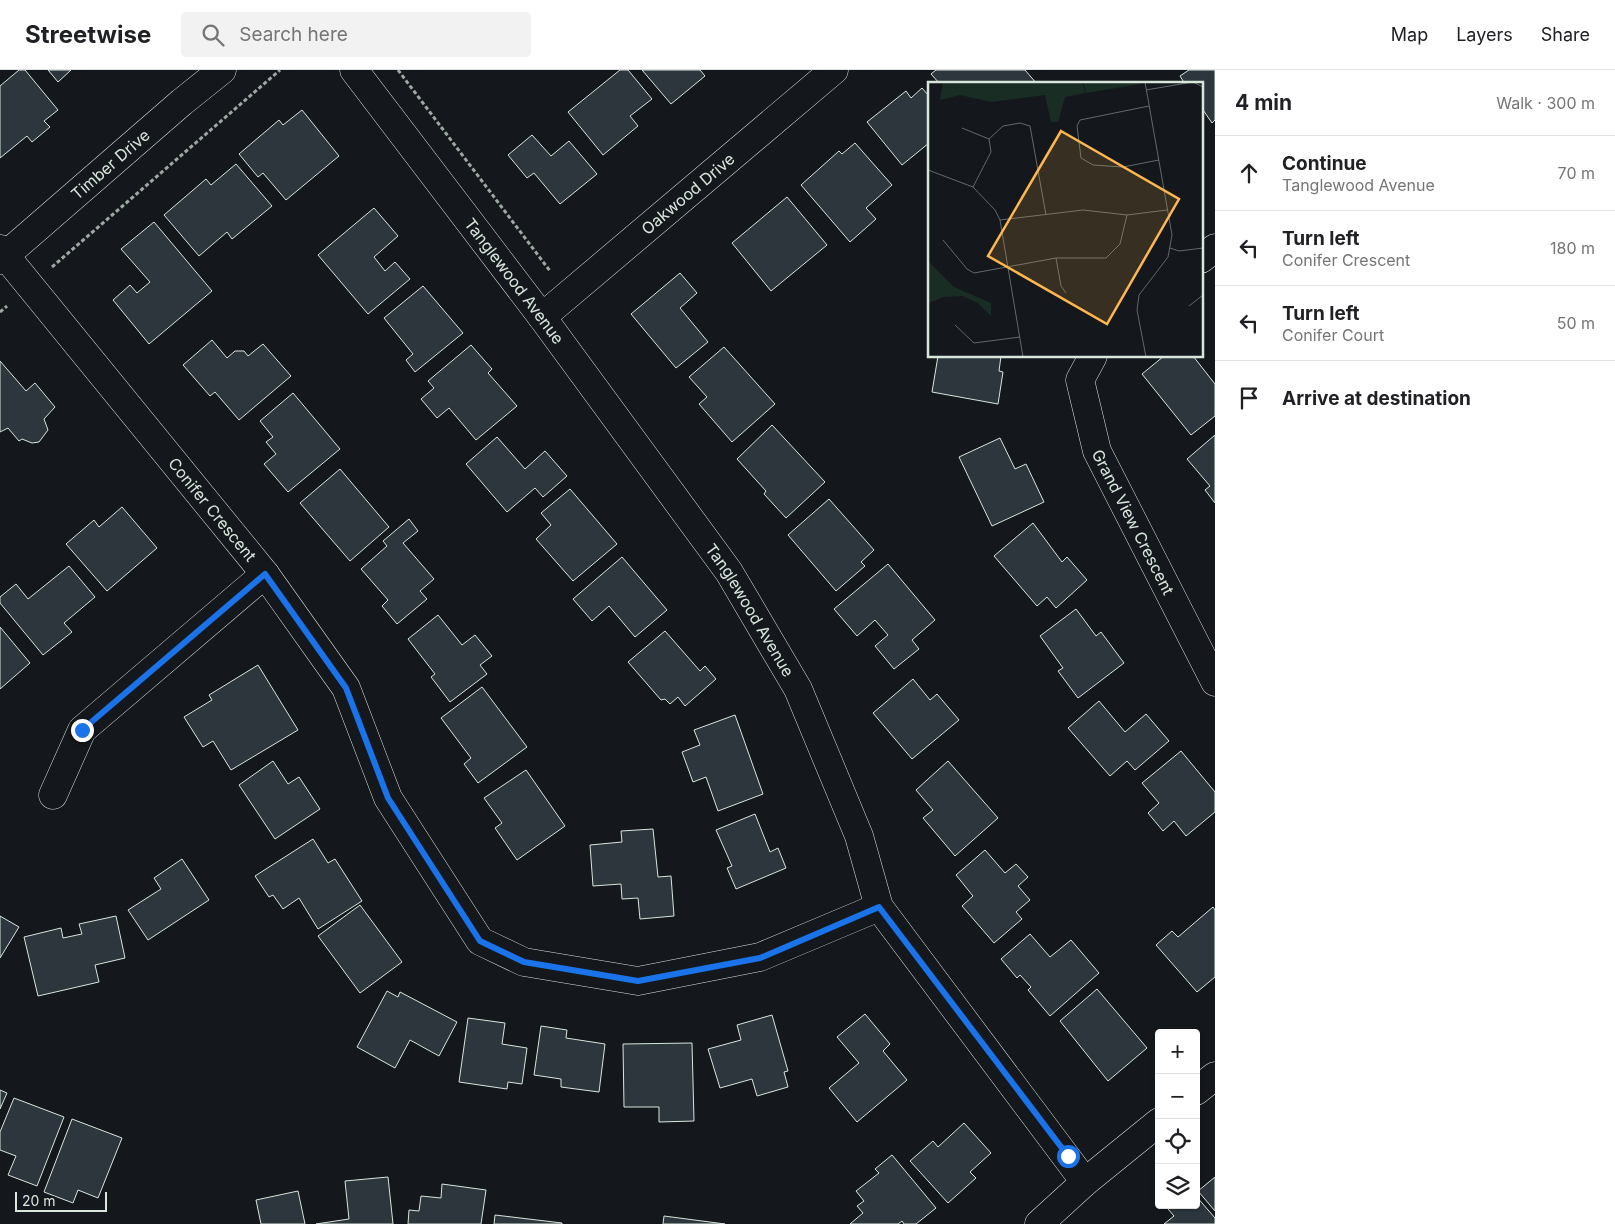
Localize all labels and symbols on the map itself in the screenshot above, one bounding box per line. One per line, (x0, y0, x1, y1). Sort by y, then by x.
inset map (928, 82, 1202, 358)
street label: Timber Drive (67, 125, 154, 204)
street label: Oakwood Drive (637, 149, 739, 239)
street label: Tanglewood Avenue (460, 214, 568, 348)
street label: Grand View Crescent (1088, 446, 1179, 598)
street label: Conifer Crescent (164, 453, 261, 565)
street label: Tanglewood Avenue (701, 539, 798, 680)
route end (71, 719, 94, 742)
route start (1057, 1145, 1080, 1168)
scale bar (15, 1189, 108, 1212)

